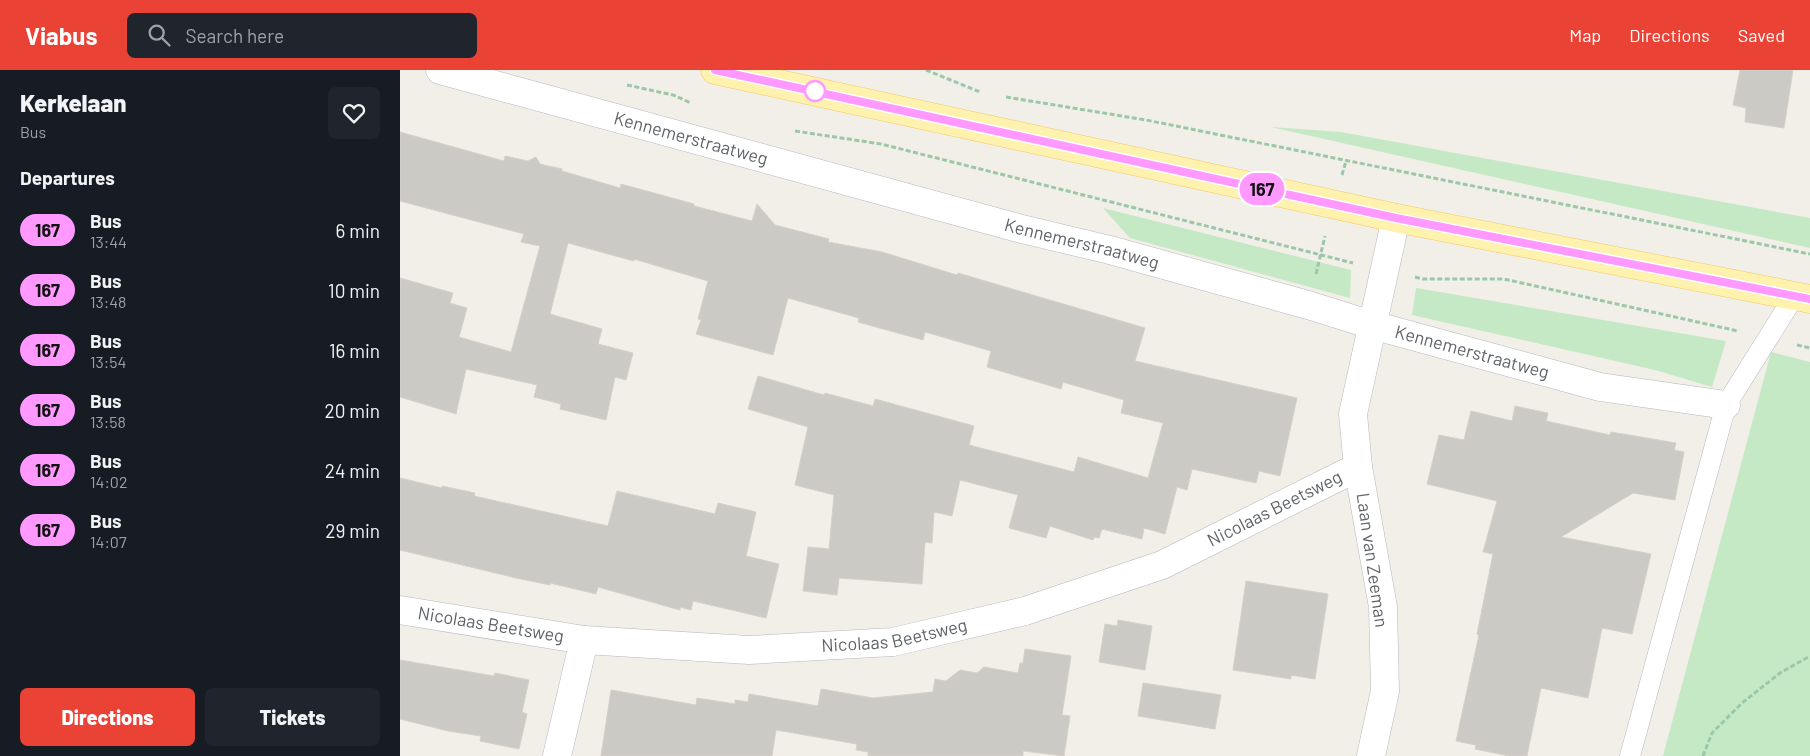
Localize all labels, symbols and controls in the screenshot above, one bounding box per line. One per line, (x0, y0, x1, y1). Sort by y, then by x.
search box (127, 13, 477, 58)
text: Viabus (25, 21, 97, 50)
icon: search (145, 21, 173, 49)
text: Search here (185, 24, 284, 47)
text: Map (1569, 24, 1601, 46)
text: Directions (1629, 24, 1710, 46)
text: Saved (1738, 24, 1785, 46)
unlabelled marker (804, 80, 826, 102)
button: heart (328, 87, 380, 139)
text: Kerkelaan (20, 88, 126, 117)
street label: Kennemerstraatweg (612, 106, 770, 169)
text: Bus (20, 122, 46, 141)
text: Departures (20, 166, 115, 189)
line badge: 167 (1233, 173, 1291, 205)
text: 167 (1250, 178, 1274, 200)
text: Bus (90, 209, 122, 232)
street label: Kennemerstraatweg (1002, 213, 1162, 273)
text: 167 (35, 219, 60, 241)
text: 6 min (336, 219, 380, 242)
text: 13:44 (90, 232, 127, 251)
text: Bus (90, 269, 122, 292)
text: 167 (35, 279, 60, 301)
text: 10 min (328, 279, 380, 302)
text: 13:48 (90, 292, 126, 311)
street label: Kennemerstraatweg (1393, 320, 1552, 383)
text: Bus (90, 329, 122, 352)
text: 167 (35, 339, 60, 361)
text: 16 min (329, 339, 380, 362)
text: 13:54 (90, 352, 126, 371)
text: Bus (90, 389, 122, 412)
text: 167 (35, 399, 60, 421)
text: 20 min (324, 399, 380, 422)
text: 13:58 (90, 412, 126, 431)
text: Bus (90, 449, 122, 472)
text: 167 (35, 459, 60, 481)
text: 24 min (325, 459, 380, 482)
street label: Nicolaas Beetsweg (1203, 465, 1345, 551)
text: 14:02 (90, 472, 127, 491)
street label: Laan van Zeeman (1353, 491, 1393, 629)
text: Bus (90, 509, 122, 532)
text: 167 (35, 519, 60, 541)
text: 29 min (325, 519, 380, 542)
text: 14:07 (90, 532, 126, 551)
street label: Nicolaas Beetsweg (416, 601, 566, 647)
street label: Nicolaas Beetsweg (821, 613, 969, 656)
button: Directions (20, 688, 195, 746)
button: Tickets (205, 688, 380, 746)

